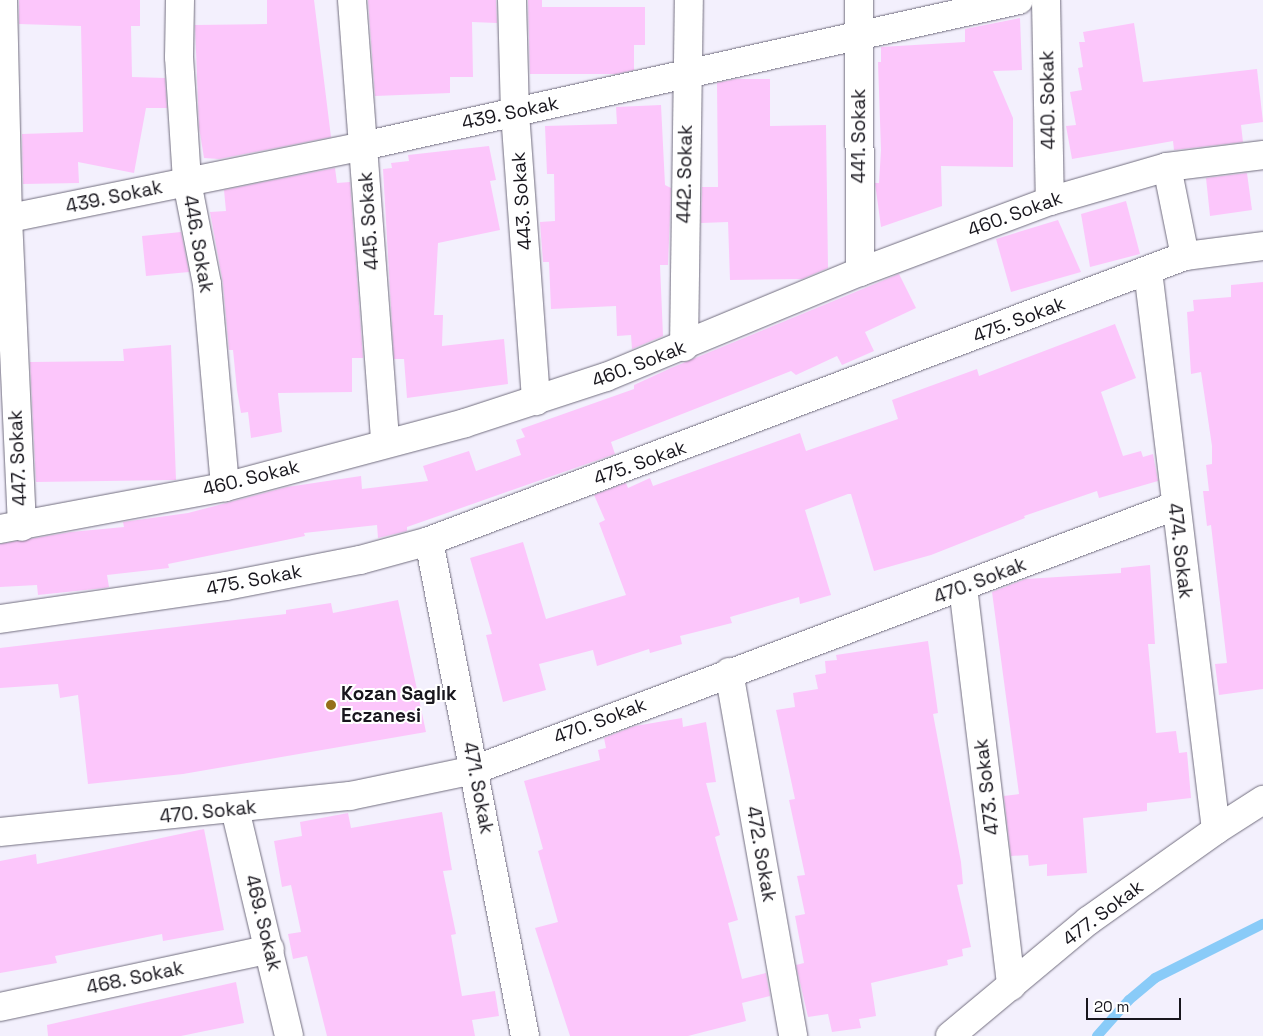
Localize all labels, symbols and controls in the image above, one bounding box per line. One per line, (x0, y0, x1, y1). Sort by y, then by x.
street label: 440. Sokak (1036, 50, 1060, 150)
street label: 441. Sokak (848, 88, 870, 184)
street label: 439. Sokak (459, 92, 561, 134)
street label: 442. Sokak (673, 124, 697, 224)
street label: 443. Sokak (507, 151, 537, 251)
street label: 445. Sokak (354, 171, 384, 271)
street label: 439. Sokak (63, 176, 165, 218)
street label: 460. Sokak (964, 186, 1066, 242)
street label: 446. Sokak (178, 193, 218, 295)
street label: 475. Sokak (969, 292, 1069, 348)
street label: 460. Sokak (588, 336, 690, 392)
street label: 447. Sokak (4, 409, 32, 507)
street label: 475. Sokak (590, 436, 690, 490)
street label: 460. Sokak (200, 455, 302, 501)
street label: 474. Sokak (1163, 501, 1197, 601)
street label: 470. Sokak (930, 553, 1030, 609)
street label: 475. Sokak (204, 559, 304, 601)
place label: Kozan Saglık Eczanesi (341, 683, 457, 727)
street label: 470. Sokak (550, 693, 650, 749)
marker: Kozan Saglık Eczanesi (325, 699, 337, 711)
street label: 473. Sokak (970, 737, 1004, 837)
street label: 471. Sokak (458, 740, 498, 836)
street label: 470. Sokak (158, 796, 258, 828)
street label: 472. Sokak (741, 804, 781, 904)
street label: 469. Sokak (240, 872, 286, 974)
street label: 477. Sokak (1058, 875, 1148, 951)
street label: 468. Sokak (84, 956, 186, 1000)
scale bar (1088, 988, 1183, 1020)
text: 20 m (1094, 997, 1129, 1016)

